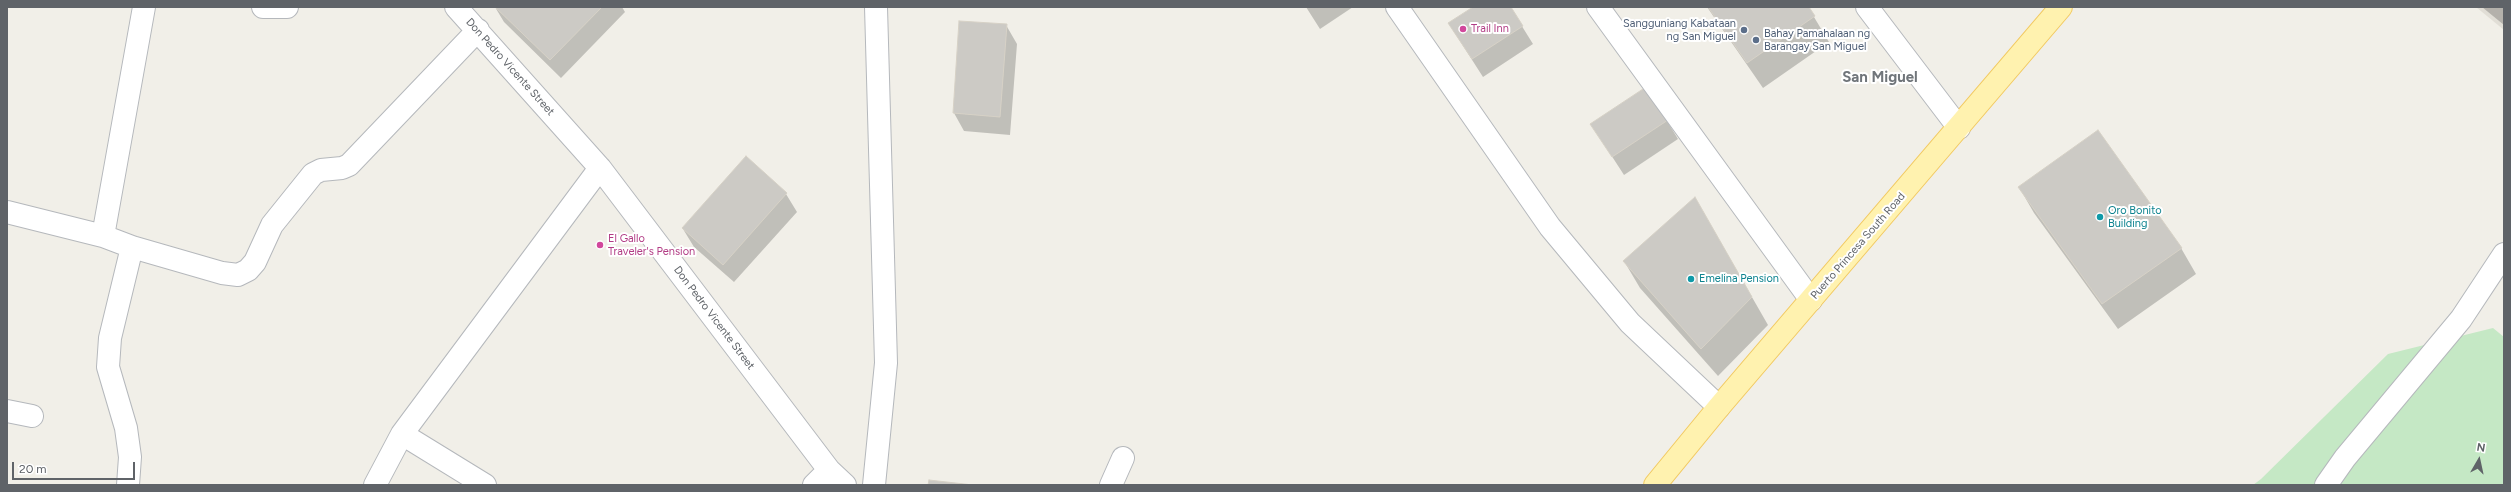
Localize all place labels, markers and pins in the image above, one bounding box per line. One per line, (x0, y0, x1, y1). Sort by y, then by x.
place label: Sangguniang Kabataan ng San Miguel (1623, 17, 1736, 43)
place label: Trail Inn (1471, 22, 1509, 36)
marker: Trail Inn (1458, 24, 1468, 34)
marker: Sangguniang Kabataan ng San Miguel (1739, 25, 1749, 35)
place label: Bahay Pamahalaan ng Barangay San Miguel (1764, 27, 1870, 53)
marker: Bahay Pamahalaan ng Barangay San Miguel (1751, 35, 1761, 45)
place label: Oro Bonito Building (2108, 204, 2162, 230)
marker: Oro Bonito Building (2095, 212, 2105, 222)
place label: El Gallo Traveler's Pension (608, 232, 695, 258)
marker: El Gallo Traveler's Pension (595, 240, 605, 250)
place label: Emelina Pension (1699, 272, 1779, 286)
marker: Emelina Pension (1686, 274, 1696, 284)

